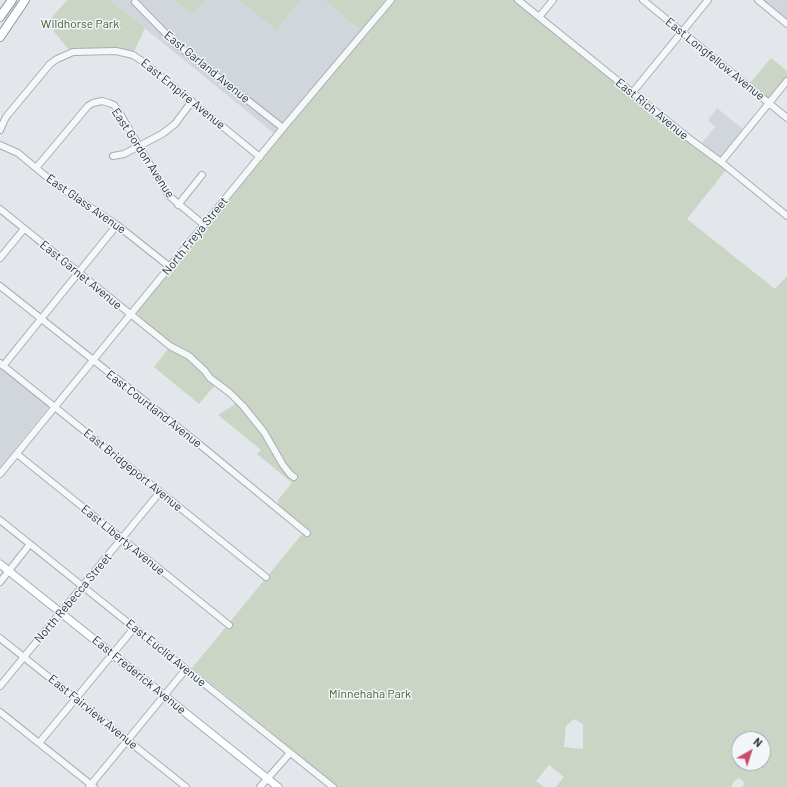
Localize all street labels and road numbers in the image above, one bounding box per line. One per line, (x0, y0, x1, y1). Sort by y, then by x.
street label: East Longfellow Avenue (663, 15, 767, 103)
street label: East Garland Avenue (161, 28, 253, 106)
street label: East Empire Avenue (138, 56, 228, 132)
street label: East Rich Avenue (613, 75, 691, 143)
street label: East Gordon Avenue (109, 105, 177, 201)
street label: East Glass Avenue (43, 171, 129, 237)
street label: North Freya Street (159, 194, 231, 278)
street label: East Garnet Avenue (37, 238, 125, 312)
street label: East Courtland Avenue (103, 367, 205, 451)
street label: East Bridgeport Avenue (81, 426, 185, 514)
street label: East Liberty Avenue (78, 502, 168, 578)
street label: North Rebecca Street (31, 550, 115, 646)
street label: East Euclid Avenue (123, 616, 209, 690)
street label: East Frederick Avenue (89, 633, 189, 717)
street label: East Fairview Avenue (46, 672, 140, 752)

